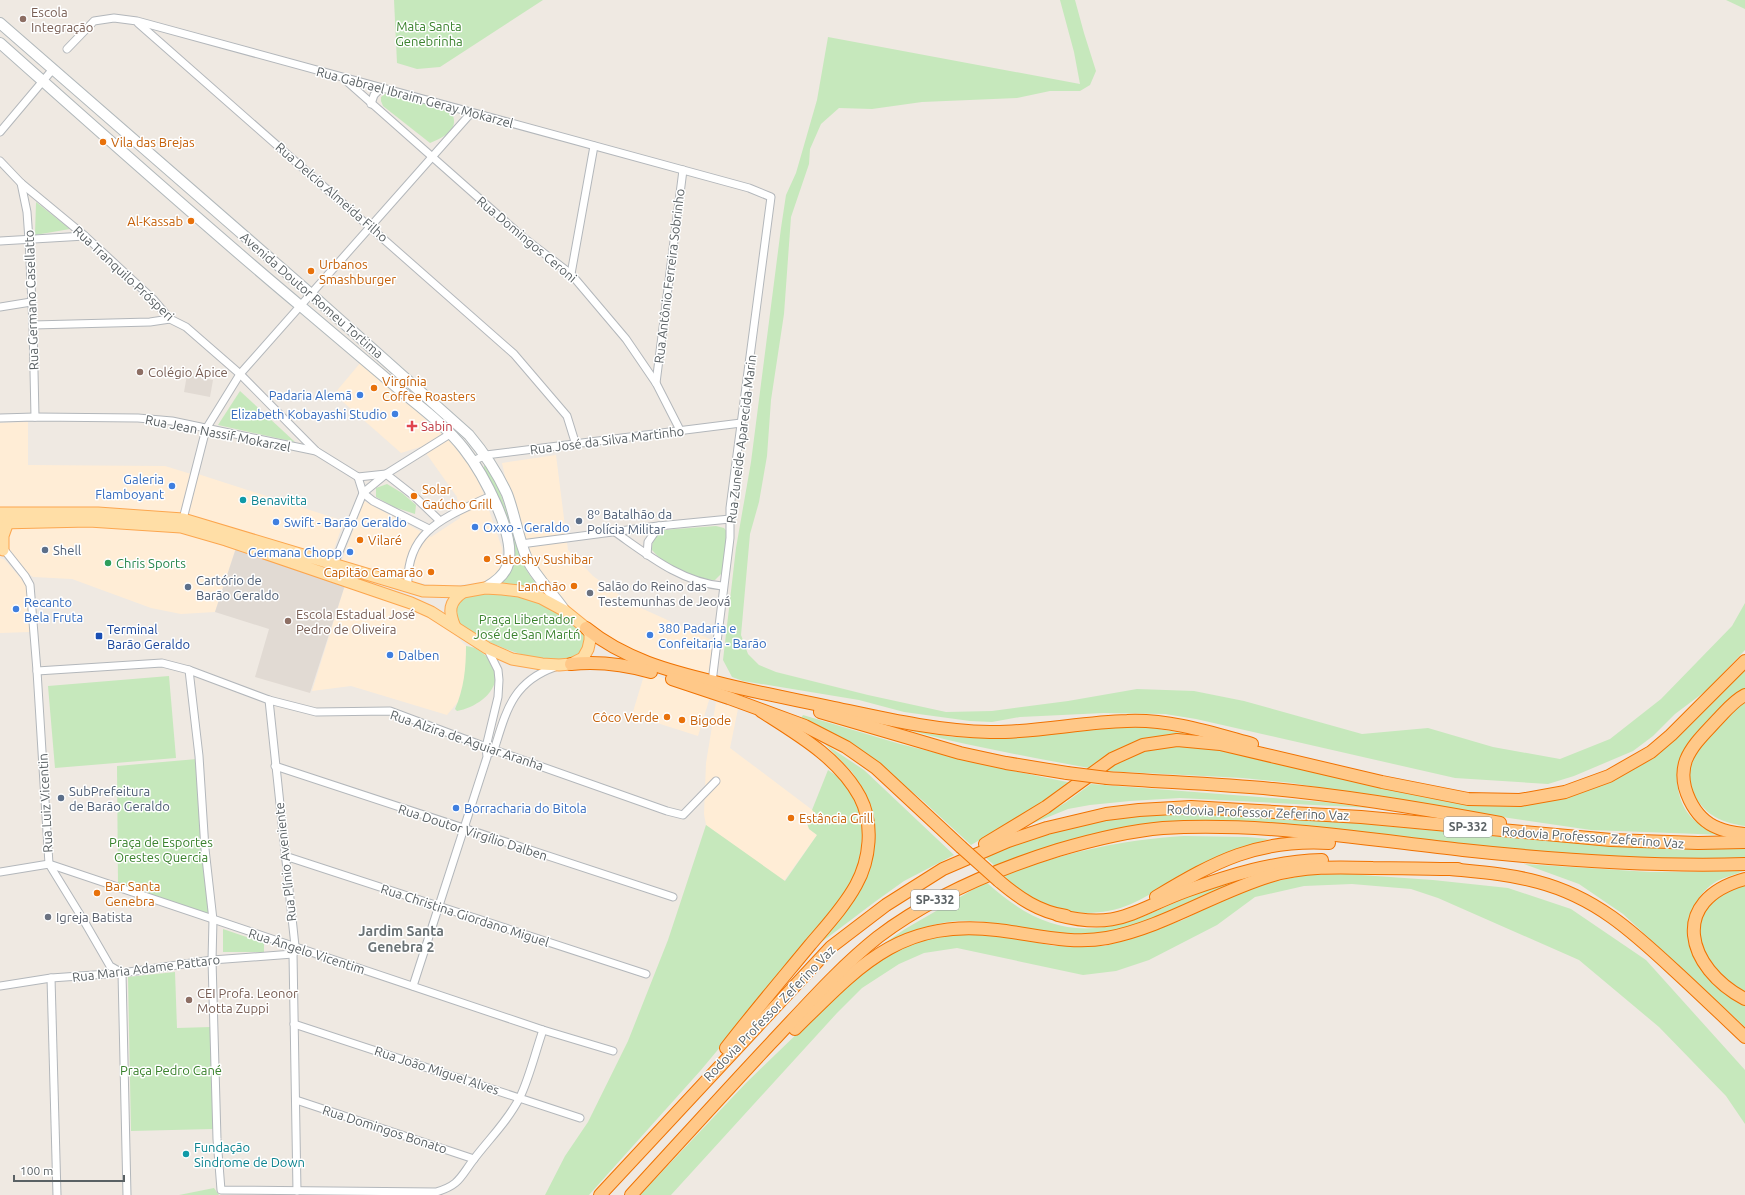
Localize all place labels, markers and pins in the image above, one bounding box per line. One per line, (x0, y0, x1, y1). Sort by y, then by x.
place label: Escola Integração (31, 5, 93, 34)
marker: Escola Integração (18, 14, 28, 24)
place label: Vila das Brejas (111, 135, 195, 149)
marker: Vila das Brejas (98, 137, 108, 147)
place label: Al-Kassab (127, 214, 183, 228)
marker: Al-Kassab (186, 216, 196, 226)
place label: Urbanos Smashburger (319, 257, 396, 286)
marker: Urbanos Smashburger (306, 266, 316, 276)
place label: Colégio Ápice (148, 364, 228, 379)
marker: Colégio Ápice (135, 367, 145, 377)
place label: Virgínia Coffee Roasters (382, 374, 476, 403)
marker: Virgínia Coffee Roasters (369, 383, 379, 393)
place label: Padaria Alemã (269, 388, 352, 402)
marker: Padaria Alemã (355, 390, 365, 400)
place label: Elizabeth Kobayashi Studio (231, 407, 387, 421)
marker: Elizabeth Kobayashi Studio (390, 409, 400, 419)
place label: Sabin (421, 419, 453, 433)
marker: Sabin (406, 420, 418, 432)
place label: Galeria Flamboyant (95, 472, 164, 501)
marker: Galeria Flamboyant (167, 481, 177, 491)
place label: Solar Gaúcho Grill (422, 482, 493, 511)
marker: Solar Gaúcho Grill (409, 491, 419, 501)
place label: Benavitta (251, 493, 307, 507)
marker: Benavitta (238, 495, 248, 505)
place label: 8º Batalhão da Polícia Militar (587, 507, 672, 536)
place label: Swift - Barão Geraldo (284, 515, 407, 529)
marker: 8º Batalhão da Polícia Militar (574, 516, 584, 526)
marker: Swift - Barão Geraldo (271, 517, 281, 527)
place label: Oxxo - Geraldo (483, 520, 570, 534)
marker: Oxxo - Geraldo (470, 522, 480, 532)
place label: Vilaré (368, 533, 402, 547)
marker: Vilaré (355, 535, 365, 545)
place label: Shell (53, 543, 82, 557)
marker: Shell (40, 545, 50, 555)
place label: Germana Chopp (248, 545, 342, 559)
marker: Germana Chopp (345, 547, 355, 557)
place label: Satoshy Sushibar (495, 552, 593, 566)
marker: Satoshy Sushibar (482, 554, 492, 564)
place label: Chris Sports (116, 556, 186, 570)
marker: Chris Sports (103, 558, 113, 568)
place label: Capitão Camarão (323, 565, 423, 579)
marker: Capitão Camarão (426, 567, 436, 577)
place label: Cartório de Barão Geraldo (196, 573, 279, 602)
place label: Lanchão (518, 579, 566, 593)
place label: Salão do Reino das Testemunhas de Jeová (598, 579, 730, 608)
marker: Lanchão (569, 581, 579, 591)
marker: Cartório de Barão Geraldo (183, 582, 193, 592)
marker: Salão do Reino das Testemunhas de Jeová (585, 588, 595, 598)
place label: Recanto Bela Fruta (24, 595, 83, 624)
marker: Recanto Bela Fruta (11, 604, 21, 614)
place label: Escola Estadual José Pedro de Oliveira (296, 607, 415, 636)
marker: Escola Estadual José Pedro de Oliveira (283, 616, 293, 626)
place label: 380 Padaria e Confeitaria - Barão (658, 621, 767, 650)
place label: Terminal Barão Geraldo (107, 622, 190, 651)
marker: 380 Padaria e Confeitaria - Barão (645, 630, 655, 640)
marker: Terminal Barão Geraldo (94, 631, 104, 641)
place label: Dalben (398, 648, 439, 662)
marker: Dalben (385, 650, 395, 660)
place label: Côco Verde (592, 710, 659, 724)
marker: Côco Verde (662, 712, 672, 722)
place label: Bigode (690, 713, 731, 727)
marker: Bigode (677, 715, 687, 725)
place label: SubPrefeitura de Barão Geraldo (69, 784, 170, 813)
marker: SubPrefeitura de Barão Geraldo (56, 793, 66, 803)
place label: Borracharia do Bitola (464, 801, 587, 815)
marker: Borracharia do Bitola (451, 803, 461, 813)
place label: Estância Grill (799, 811, 874, 825)
marker: Estância Grill (786, 813, 796, 823)
place label: Bar Santa Genebra (105, 879, 161, 908)
marker: Bar Santa Genebra (92, 888, 102, 898)
place label: Igreja Batista (56, 910, 132, 924)
marker: Igreja Batista (43, 912, 53, 922)
place label: CEI Profa. Leonor Motta Zuppi (197, 986, 298, 1015)
marker: CEI Profa. Leonor Motta Zuppi (184, 995, 194, 1005)
place label: Fundação Sindrome de Down (194, 1140, 305, 1169)
marker: Fundação Sindrome de Down (181, 1149, 191, 1159)

